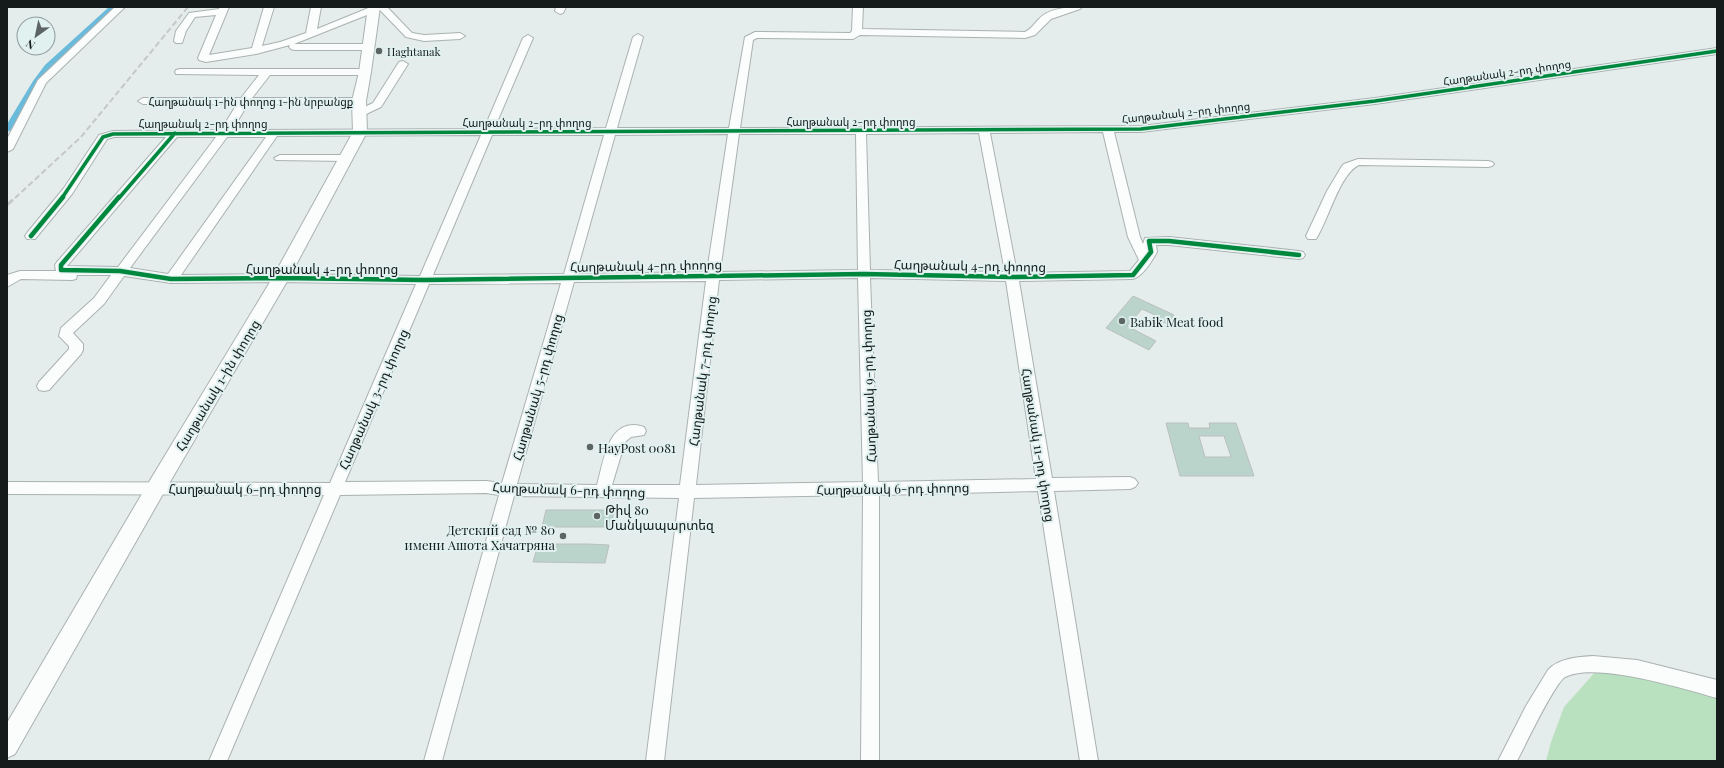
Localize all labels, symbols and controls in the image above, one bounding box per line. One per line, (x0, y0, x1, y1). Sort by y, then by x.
north arrow (16, 16, 56, 56)
text: N (23, 36, 38, 53)
place label: Haghtanak (387, 44, 441, 59)
marker: Haghtanak (374, 46, 384, 56)
street label: Հաղթանակ 2-րդ փողոց (1442, 56, 1572, 88)
street label: Հաղթանակ 1-ին փողոց 1-ին նրբանցք (149, 94, 353, 109)
street label: Հաղթանակ 2-րդ փողոց (1121, 98, 1251, 126)
street label: Հաղթանակ 2-րդ փողոց (786, 114, 916, 129)
street label: Հաղթանակ 2-րդ փողոց (462, 115, 592, 130)
street label: Հաղթանակ 2-րդ փողոց (138, 116, 268, 131)
street label: Հաղթանակ 4-րդ փողոց (570, 255, 722, 275)
street label: Հաղթանակ 4-րդ փողոց (894, 255, 1046, 275)
street label: Հաղթանակ 4-րդ փողոց (246, 260, 398, 277)
street label: Հաղթանակ 7-րդ փողոց (684, 295, 720, 447)
street label: Հաղթանակ 9-րդ փողոց (857, 309, 879, 463)
street label: Հաղթանակ 5-րդ փողոց (508, 312, 566, 462)
place label: Babik Meat food (1130, 313, 1224, 330)
street label: Հաղթանակ 1-ին փողոց (171, 316, 263, 454)
marker: Babik Meat food (1117, 316, 1127, 326)
street label: Հաղթանակ 3-րդ փողոց (334, 326, 412, 472)
street label: Հաղթանակ 11-րդ փողոց (1018, 367, 1060, 523)
place label: HayPost 0081 (598, 439, 676, 456)
marker: HayPost 0081 (585, 442, 595, 452)
street label: Հաղթանակ 6-րդ փողոց (492, 478, 646, 500)
street label: Հաղթանակ 6-րդ փողոց (816, 478, 970, 498)
street label: Հաղթանակ 6-րդ փողոց (169, 480, 321, 497)
place label: Թիվ 80 Մանկապարտեզ (605, 501, 715, 533)
marker: Թիվ 80 Մանկապարտեզ (592, 511, 602, 521)
place label: Детский сад № 80 имени Ашота Хачатряна (405, 521, 556, 553)
marker: Детский сад № 80 имени Ашота Хачатряна (558, 531, 568, 541)

